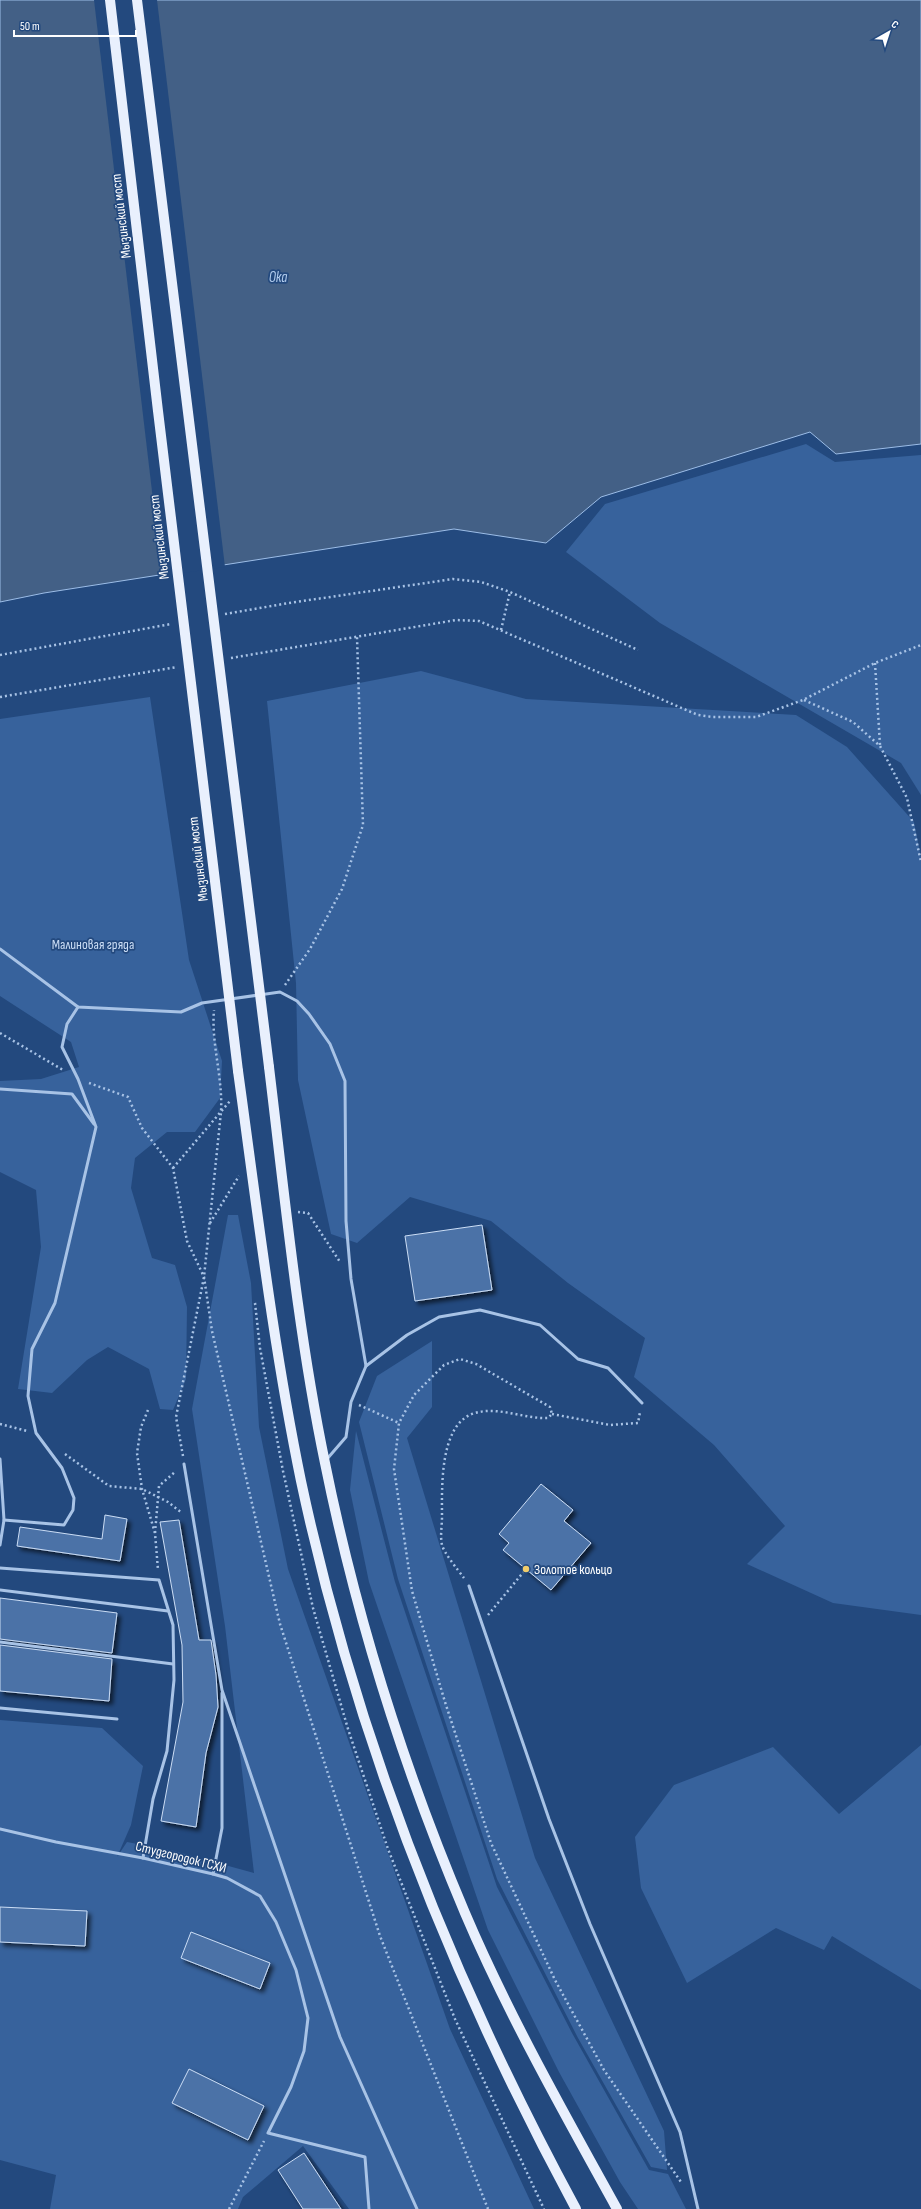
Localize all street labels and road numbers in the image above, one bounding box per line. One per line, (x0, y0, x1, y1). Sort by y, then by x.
street label: Мызинский мост (107, 173, 135, 259)
street label: Мызинский мост (145, 494, 173, 580)
street label: Мызинский мост (184, 816, 212, 902)
street label: Студгородок ГСХИ (134, 1837, 228, 1877)

